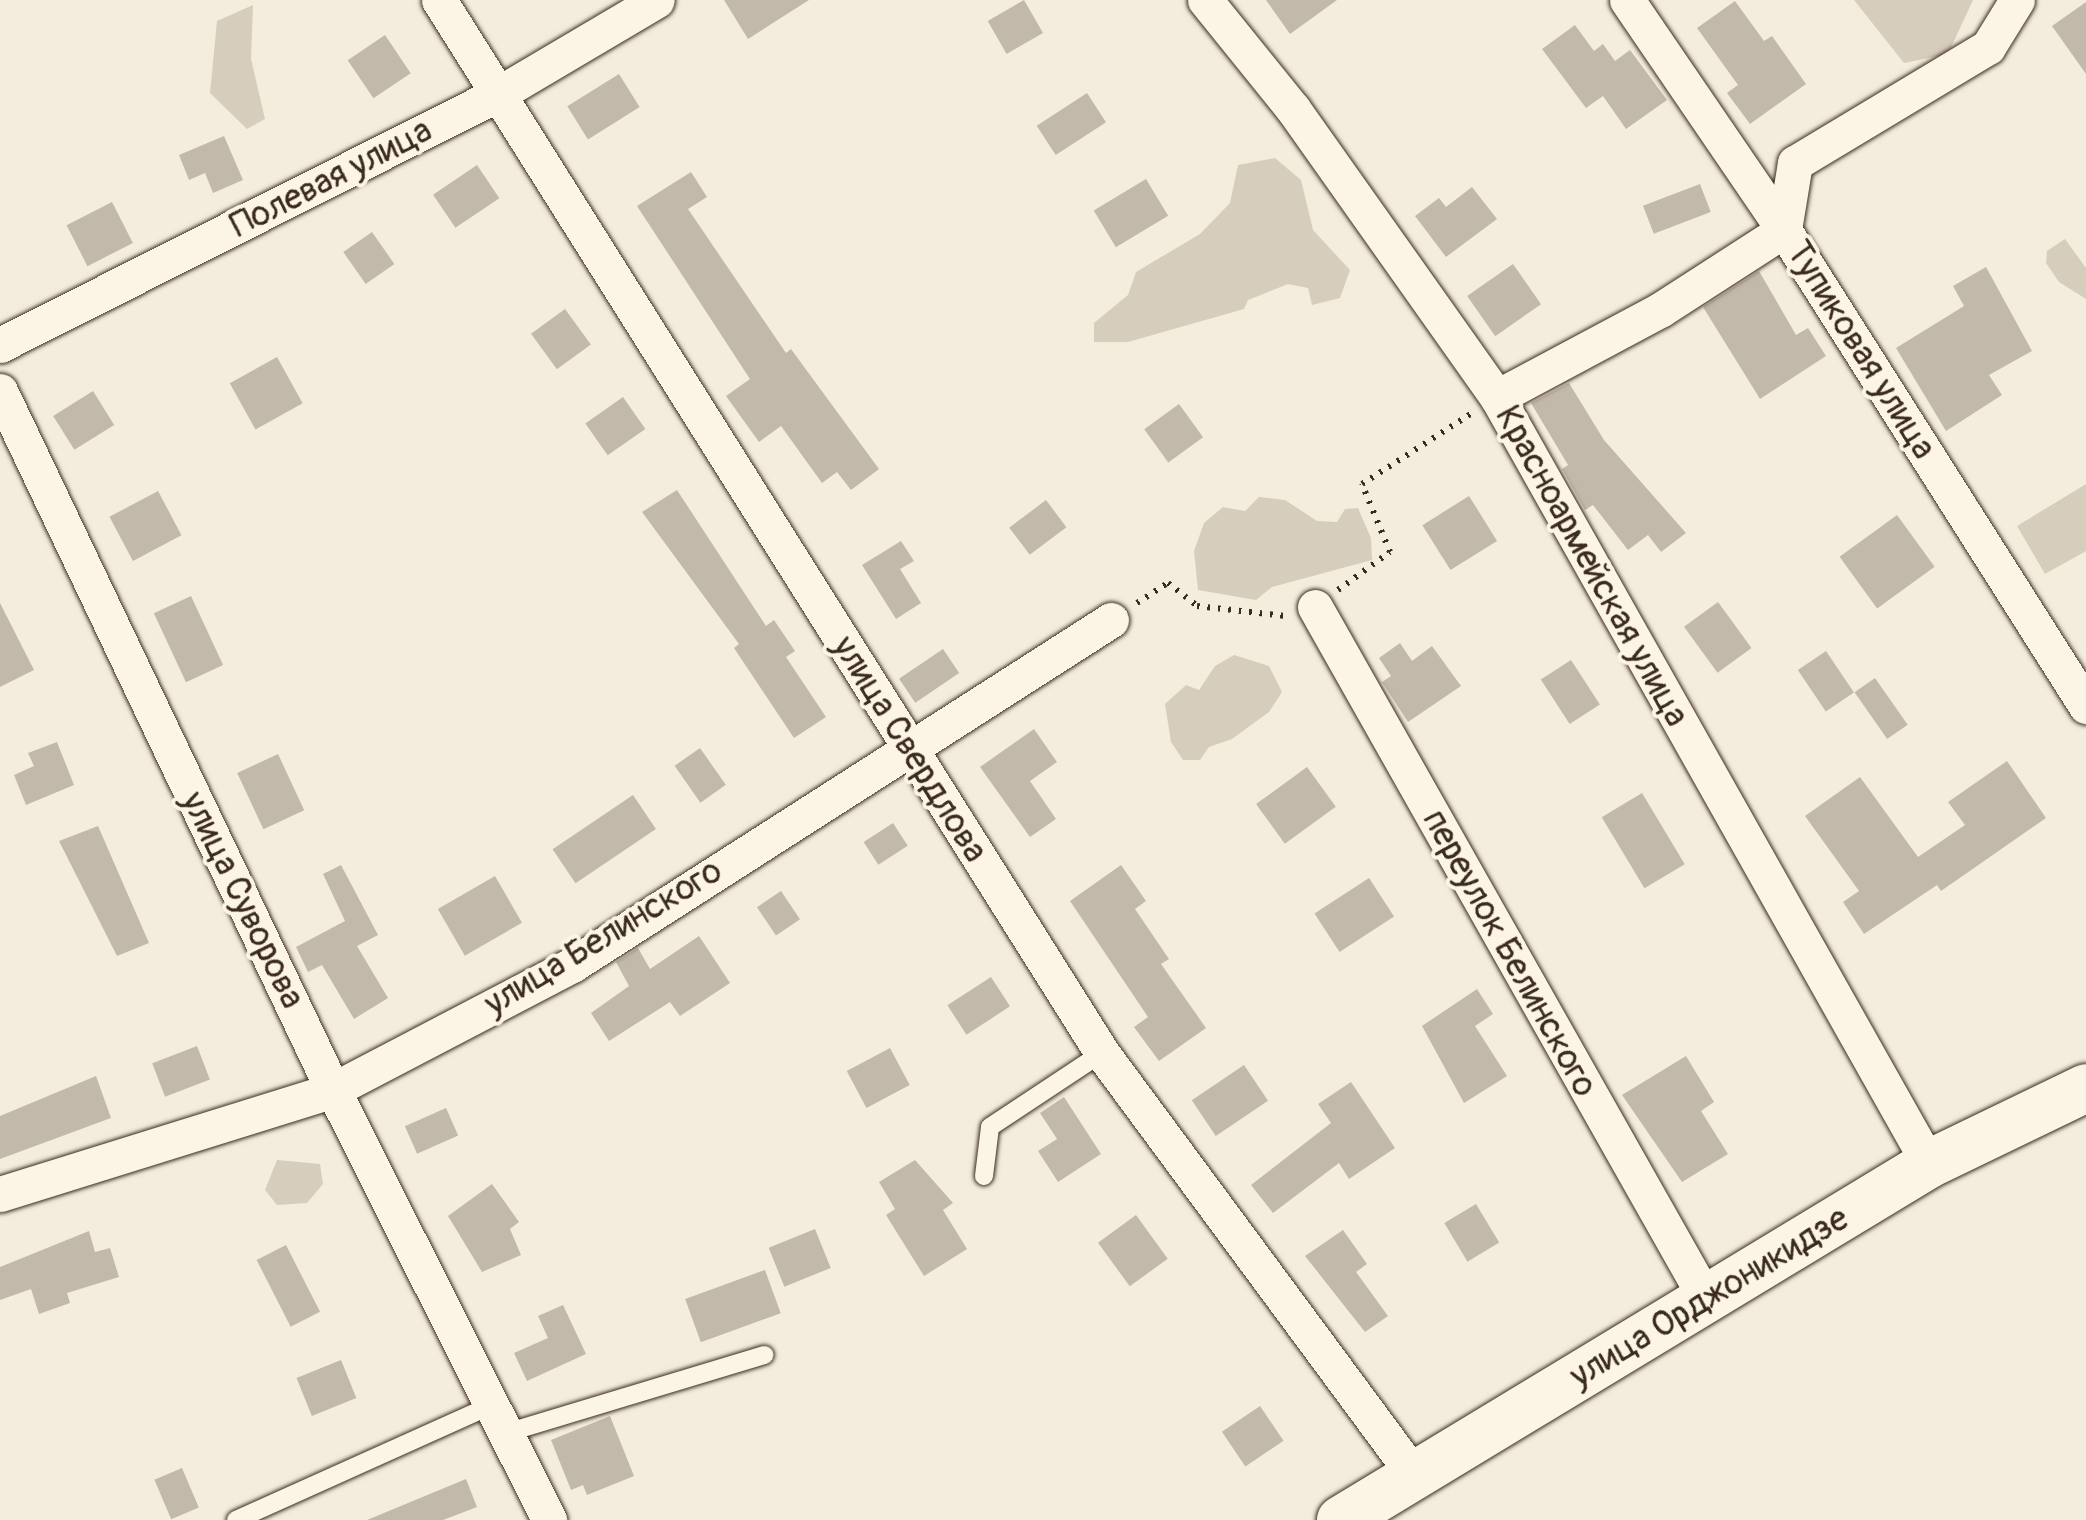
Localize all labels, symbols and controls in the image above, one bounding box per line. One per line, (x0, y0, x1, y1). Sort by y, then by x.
street label: Полевая улица (223, 109, 439, 247)
street label: Тупиковая улица (1777, 233, 1945, 467)
street label: Красноармейская улица (1486, 398, 1698, 734)
street label: улица Свердлова (824, 628, 996, 870)
street label: улица Суворова (172, 785, 314, 1015)
street label: переулок Белинского (1414, 802, 1606, 1104)
street label: улица Белинского (477, 850, 729, 1024)
street label: улица Орджоникидзе (1562, 1197, 1856, 1397)

